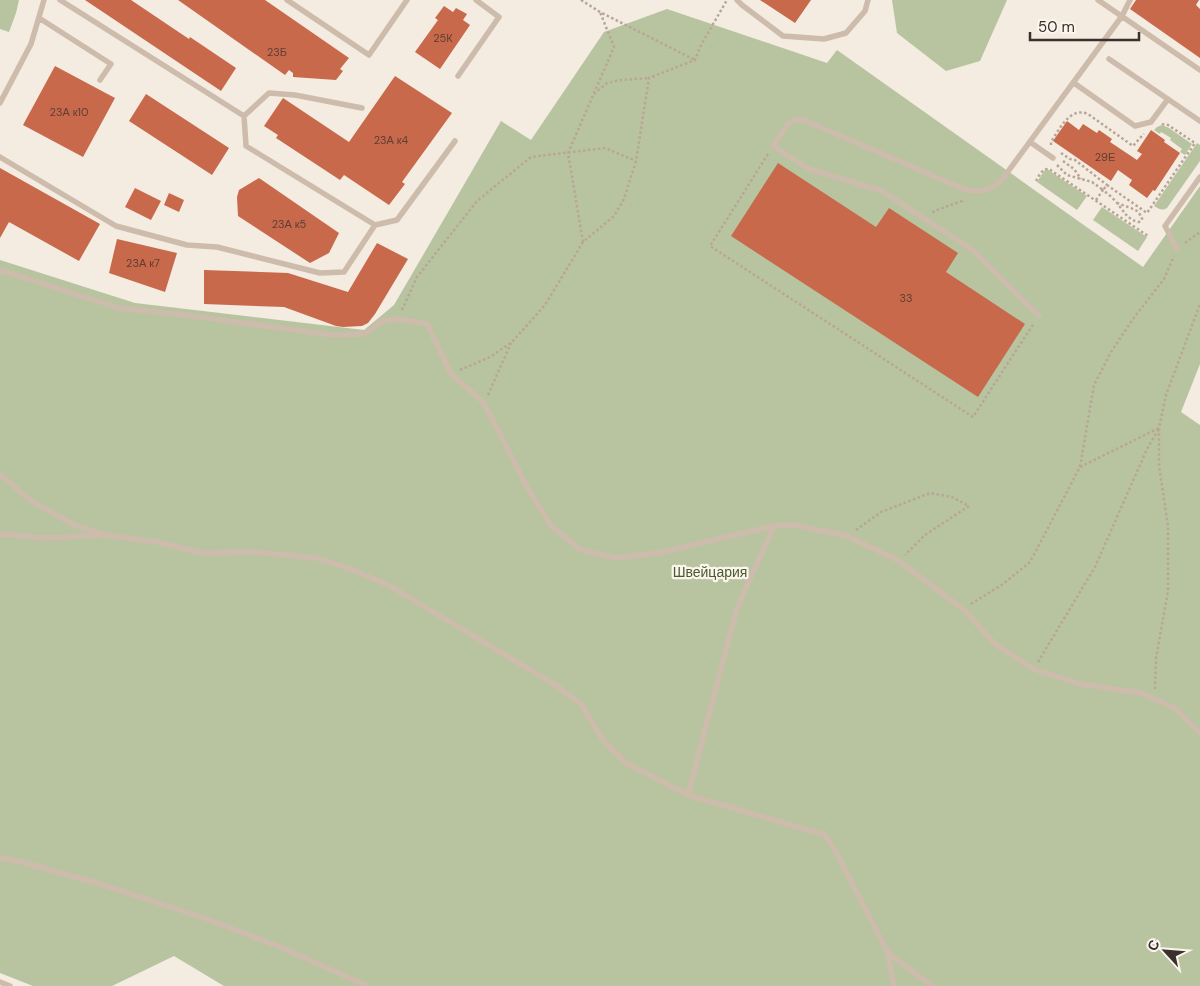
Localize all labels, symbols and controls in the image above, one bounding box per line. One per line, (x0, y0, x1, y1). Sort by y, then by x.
scale bar (1030, 10, 1139, 42)
text: 50 m (1038, 17, 1075, 37)
house number: 25К (433, 31, 453, 45)
house number: 23Б (267, 45, 287, 59)
house number: 23А к10 (50, 105, 88, 119)
house number: 23А к4 (374, 133, 409, 147)
house number: 29Е (1095, 150, 1115, 164)
house number: 23А к5 (272, 217, 307, 231)
house number: 23А к7 (126, 256, 160, 270)
house number: 33 (899, 291, 913, 305)
park label: Швейцария (673, 563, 747, 581)
north arrow (1140, 926, 1190, 976)
text: С (1143, 937, 1164, 954)

